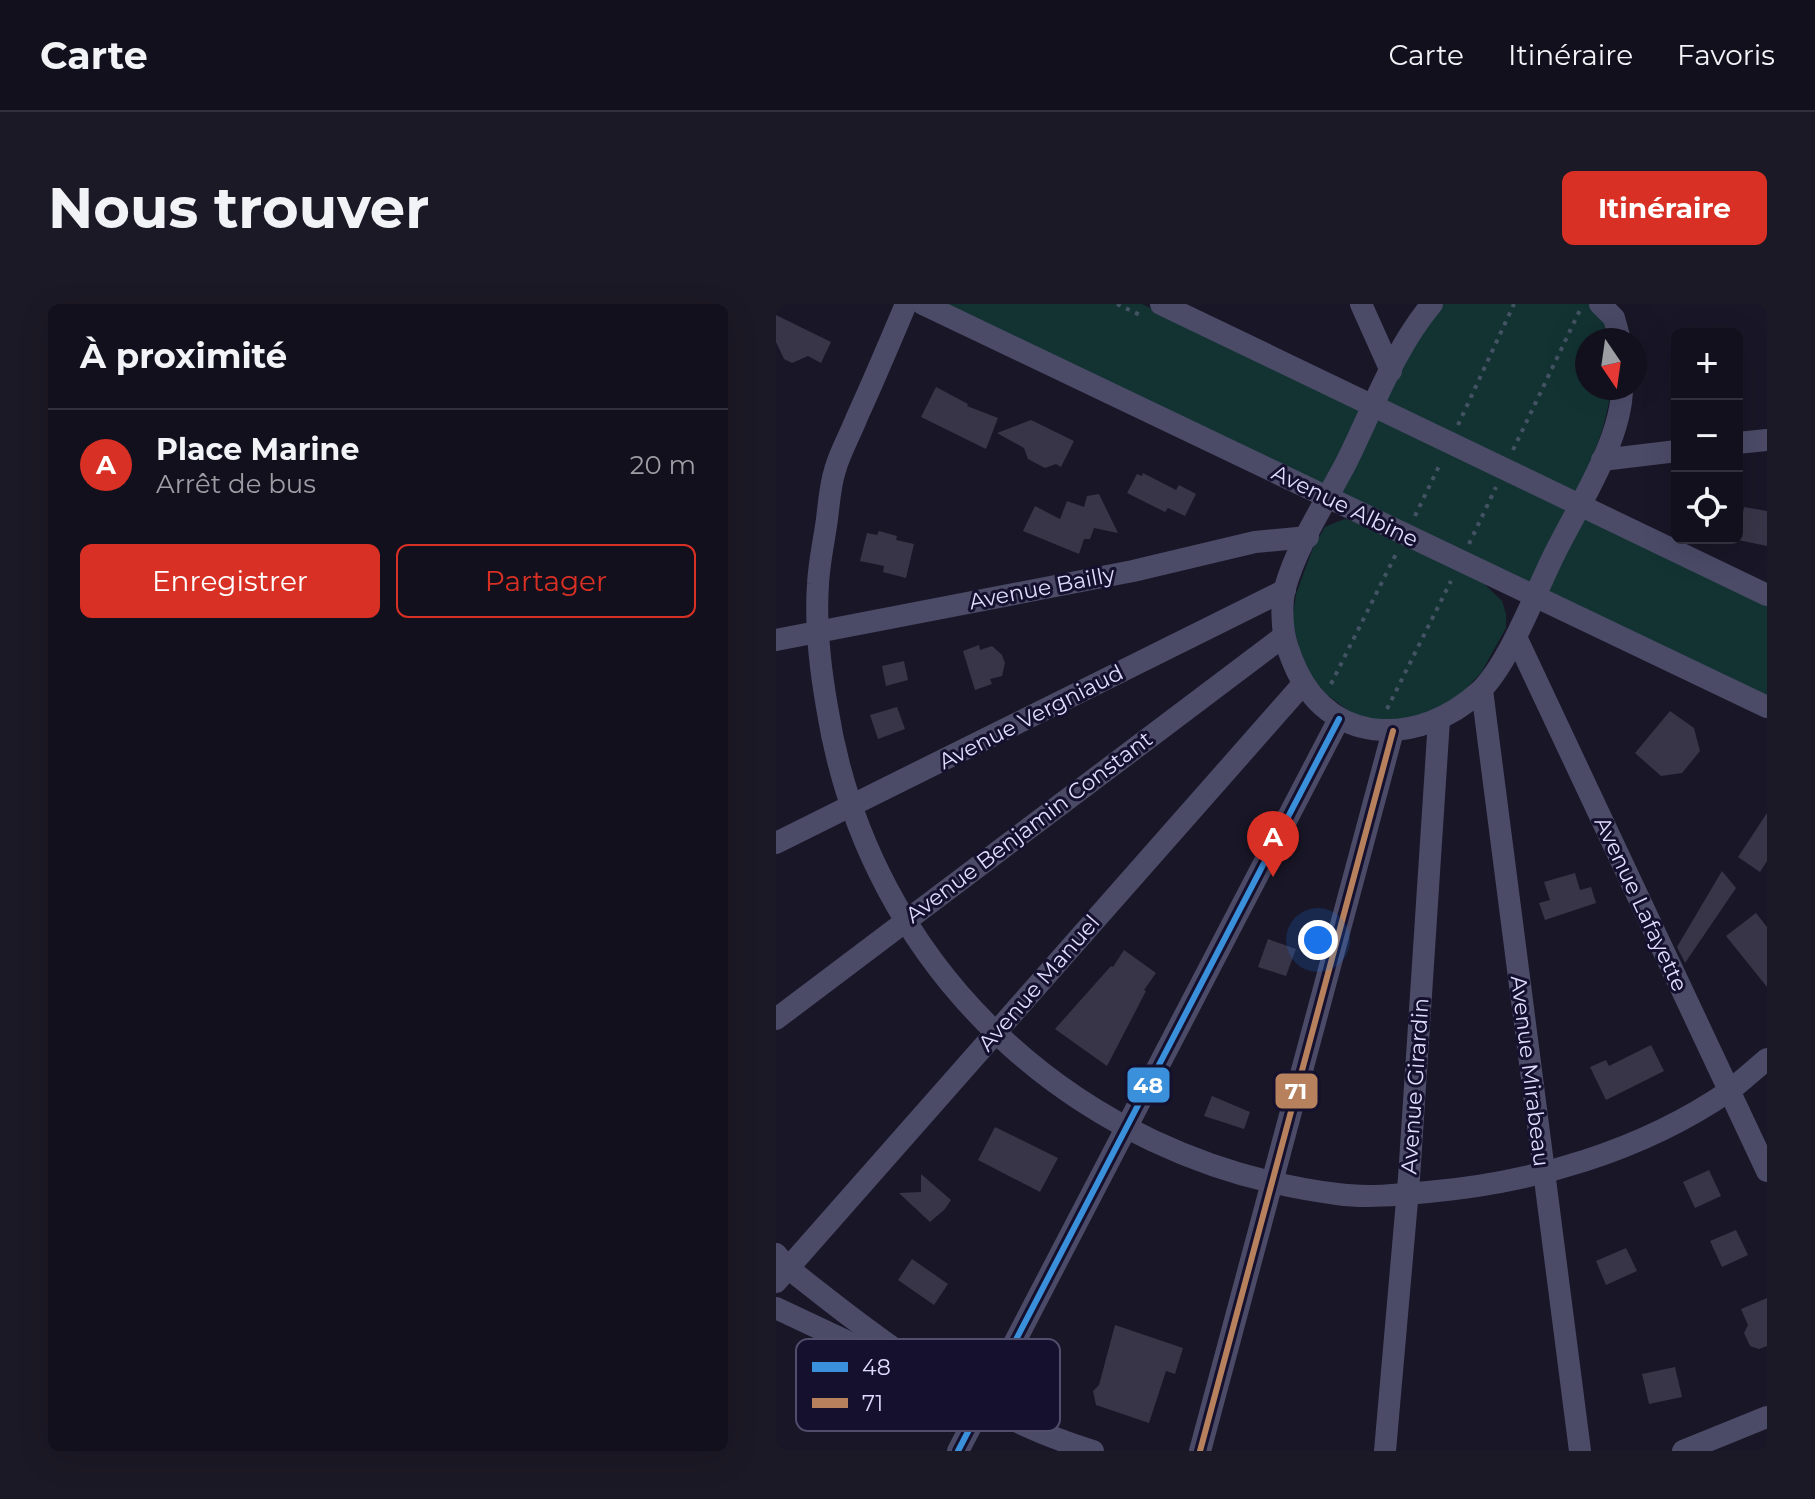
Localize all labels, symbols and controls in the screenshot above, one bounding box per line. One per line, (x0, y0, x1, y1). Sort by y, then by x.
text: Carte (40, 32, 148, 79)
text: Carte (1388, 38, 1464, 72)
text: Itinéraire (1508, 38, 1633, 72)
text: Favoris (1677, 38, 1775, 72)
button: Itinéraire (1562, 171, 1767, 245)
text: Nous trouver (48, 174, 429, 242)
north arrow (1575, 328, 1647, 400)
map controls (1671, 328, 1743, 544)
button: + (1671, 328, 1743, 400)
text: À proximité (80, 335, 287, 377)
button: − (1671, 400, 1743, 472)
text: Place Marine (156, 431, 359, 468)
text: A (96, 449, 116, 481)
text: 20 m (630, 449, 696, 481)
street label: Avenue Albine (1267, 459, 1423, 553)
text: Arrêt de bus (156, 468, 316, 500)
button: locate (1671, 472, 1743, 544)
button: Enregistrer (80, 544, 380, 618)
button: Partager (396, 544, 696, 618)
street label: Avenue Bailly (967, 561, 1117, 615)
street label: Avenue Vergniaud (934, 659, 1128, 775)
street label: Avenue Benjamin Constant (900, 725, 1158, 929)
pin: A (1247, 811, 1299, 877)
street label: Avenue Lafayette (1589, 812, 1693, 996)
street label: Avenue Manuel (973, 909, 1105, 1057)
your location (1298, 920, 1338, 960)
street label: Avenue Mirabeau (1505, 974, 1555, 1168)
street label: Avenue Girardin (1395, 997, 1435, 1175)
line badge: 48 (1126, 1066, 1171, 1104)
text: 48 (1133, 1072, 1163, 1099)
line badge: 71 (1274, 1072, 1319, 1110)
text: 71 (1285, 1078, 1307, 1105)
legend (796, 1339, 1060, 1431)
text: 48 (862, 1354, 891, 1381)
text: 71 (862, 1390, 883, 1417)

